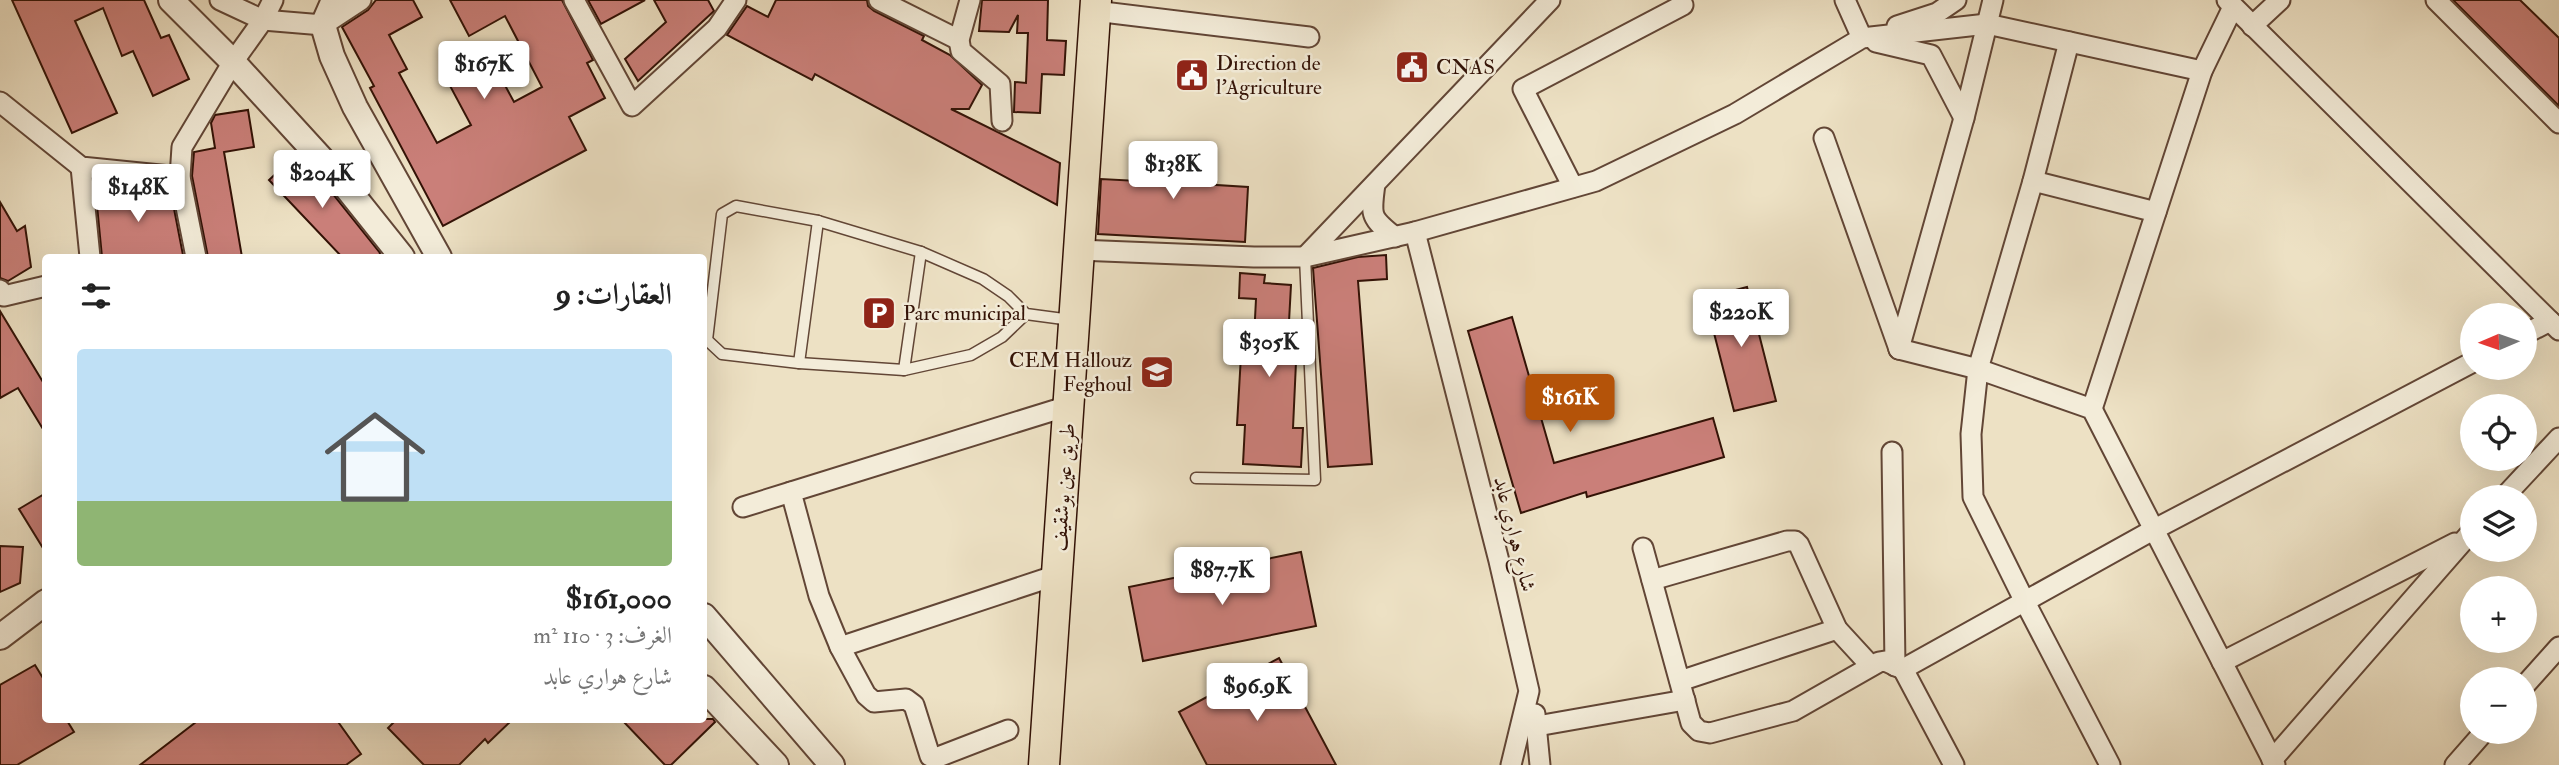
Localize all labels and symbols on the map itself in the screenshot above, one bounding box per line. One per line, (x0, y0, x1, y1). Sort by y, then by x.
pin: $167K (435, 42, 533, 101)
public building icon: CNAS (1393, 48, 1431, 86)
place label: Direction de l'Agriculture (1216, 50, 1322, 101)
place label: CNAS (1436, 54, 1495, 81)
public building icon: Direction de l'Agriculture (1173, 56, 1211, 94)
pin: $138K (1124, 142, 1222, 201)
pin: $204K (273, 150, 371, 210)
pin: $148K (89, 164, 187, 224)
pin: $220K (1692, 290, 1790, 349)
parking icon: Parc municipal (860, 294, 898, 332)
place label: Parc municipal (903, 300, 1027, 327)
north arrow (2460, 303, 2538, 380)
pin: $305K (1220, 320, 1318, 379)
place label: CEM Hallouz Feghoul (1009, 347, 1133, 398)
school or university icon: CEM Hallouz Feghoul (1138, 353, 1176, 391)
pin: $161K (1521, 374, 1619, 434)
street label: طريق عين بوشقيف (1046, 422, 1081, 552)
street label: شارع هواري عابد (1483, 474, 1542, 595)
pin: $87.7K (1165, 548, 1279, 607)
pin: $96.9K (1200, 664, 1314, 723)

